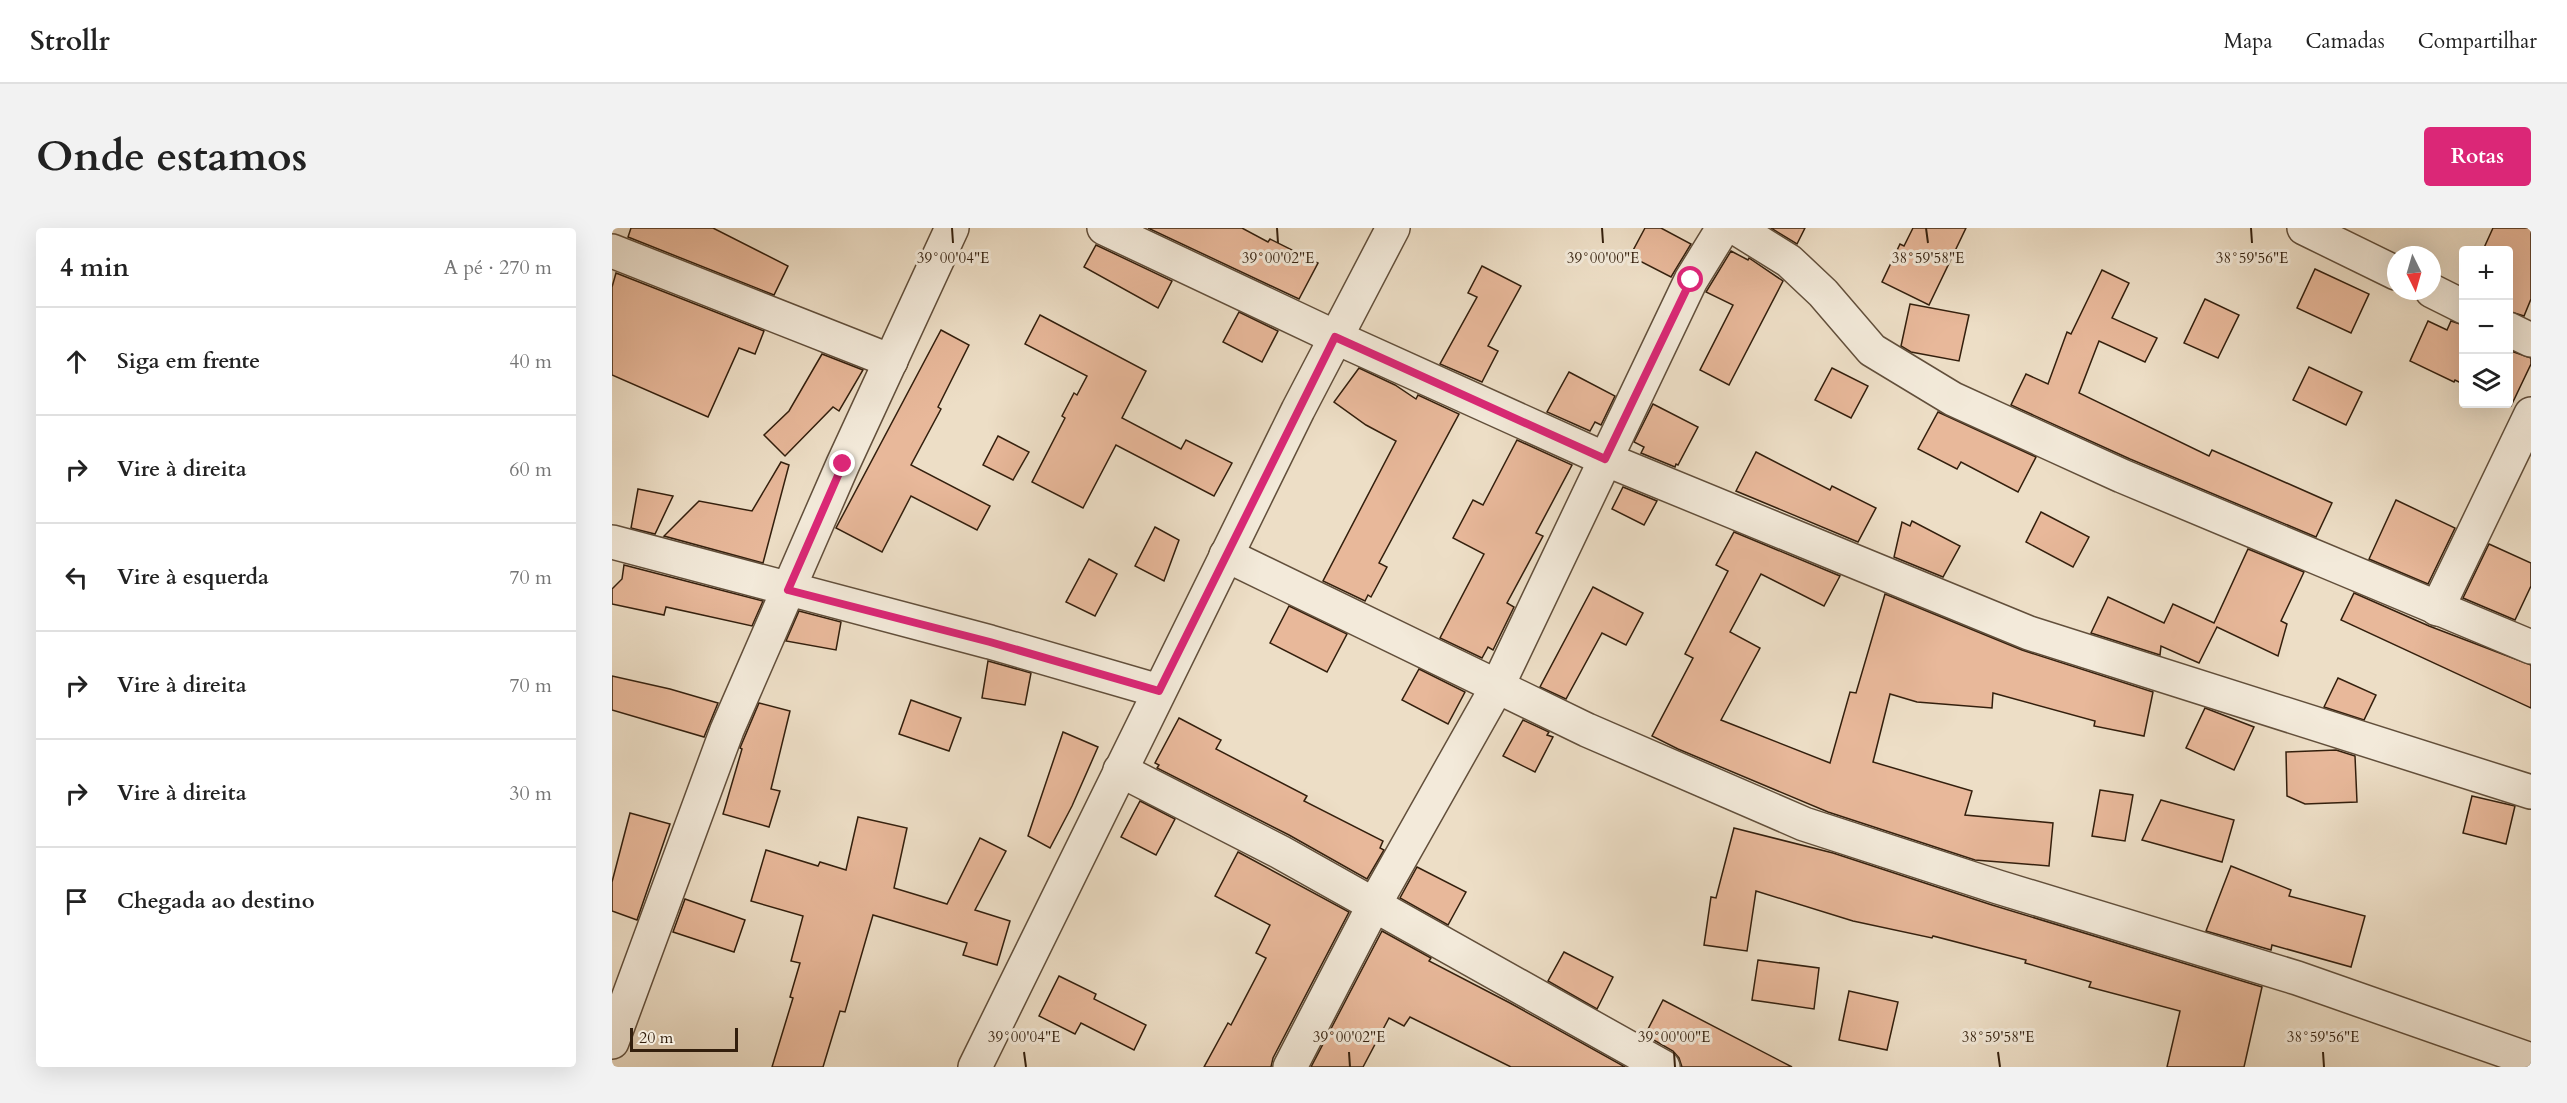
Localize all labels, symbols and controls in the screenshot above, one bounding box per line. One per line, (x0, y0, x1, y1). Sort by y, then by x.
text: Strollr (30, 22, 110, 60)
text: Mapa (2223, 27, 2273, 56)
text: Camadas (2306, 27, 2385, 56)
text: Compartilhar (2418, 27, 2537, 56)
button: Rotas (2424, 127, 2531, 186)
text: Onde estamos (36, 128, 307, 185)
north arrow (2387, 246, 2441, 300)
map controls (2459, 246, 2513, 408)
button: + (2459, 246, 2513, 300)
text: 39°00'04"E (917, 248, 989, 268)
text: 39°00'02"E (1242, 248, 1314, 268)
text: 39°00'00"E (1567, 248, 1639, 268)
text: 38°59'58"E (1892, 248, 1964, 268)
text: 38°59'56"E (2216, 248, 2288, 268)
text: 4 min (60, 250, 129, 285)
text: A pé · 270 m (444, 254, 552, 281)
route start (1677, 266, 1703, 292)
button: − (2459, 300, 2513, 354)
icon: ahead (60, 345, 93, 378)
text: Siga em frente (117, 346, 260, 376)
text: 40 m (509, 348, 552, 375)
button: layers (2459, 354, 2513, 408)
route end (829, 450, 855, 476)
icon: right (60, 453, 93, 486)
text: Vire à direita (117, 454, 247, 484)
text: 60 m (509, 456, 552, 483)
icon: left (60, 561, 93, 594)
text: Vire à esquerda (117, 562, 269, 592)
text: 70 m (509, 564, 552, 591)
icon: right (60, 669, 93, 702)
text: Vire à direita (117, 670, 247, 700)
text: 70 m (509, 672, 552, 699)
icon: right (60, 777, 93, 810)
text: Vire à direita (117, 778, 247, 808)
text: 30 m (509, 780, 552, 807)
icon: arrive (60, 885, 93, 918)
text: Chegada ao destino (117, 886, 315, 916)
scale bar (630, 1025, 738, 1052)
text: 20 m (639, 1027, 673, 1049)
text: 39°00'04"E (988, 1027, 1060, 1047)
text: 39°00'02"E (1313, 1027, 1385, 1047)
text: 39°00'00"E (1638, 1027, 1710, 1047)
text: 38°59'58"E (1962, 1027, 2034, 1047)
text: 38°59'56"E (2287, 1027, 2359, 1047)

